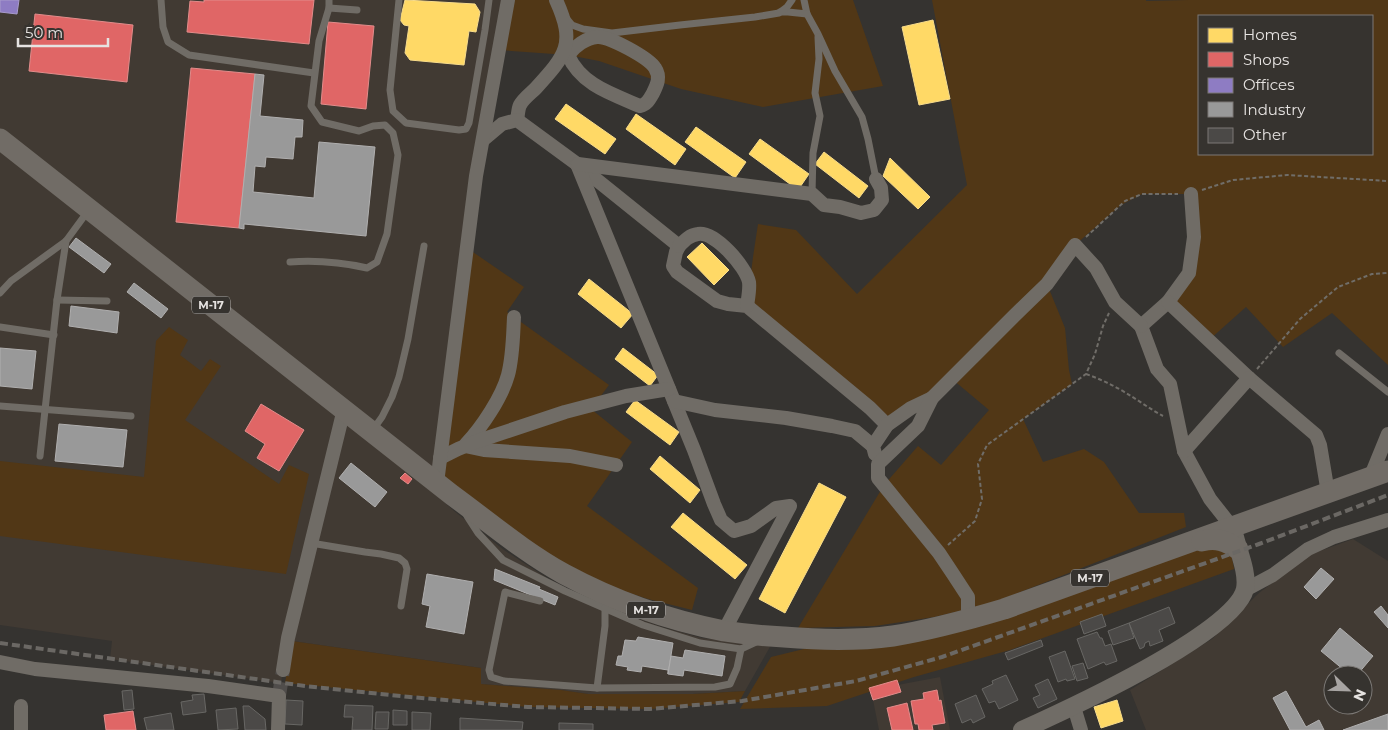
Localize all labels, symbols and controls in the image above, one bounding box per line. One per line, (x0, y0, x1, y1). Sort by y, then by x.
scale bar (18, 15, 108, 47)
legend (1198, 15, 1373, 155)
text: 50 m (25, 23, 63, 42)
text: Homes (1243, 25, 1297, 44)
text: Shops (1243, 50, 1289, 69)
text: Offices (1243, 75, 1295, 94)
text: Industry (1243, 100, 1306, 119)
text: Other (1243, 125, 1287, 144)
road number: M-17 (192, 296, 230, 314)
road number: M-17 (1071, 570, 1109, 586)
road number: M-17 (627, 602, 665, 618)
north arrow (1323, 665, 1373, 715)
text: N (1349, 686, 1370, 704)

